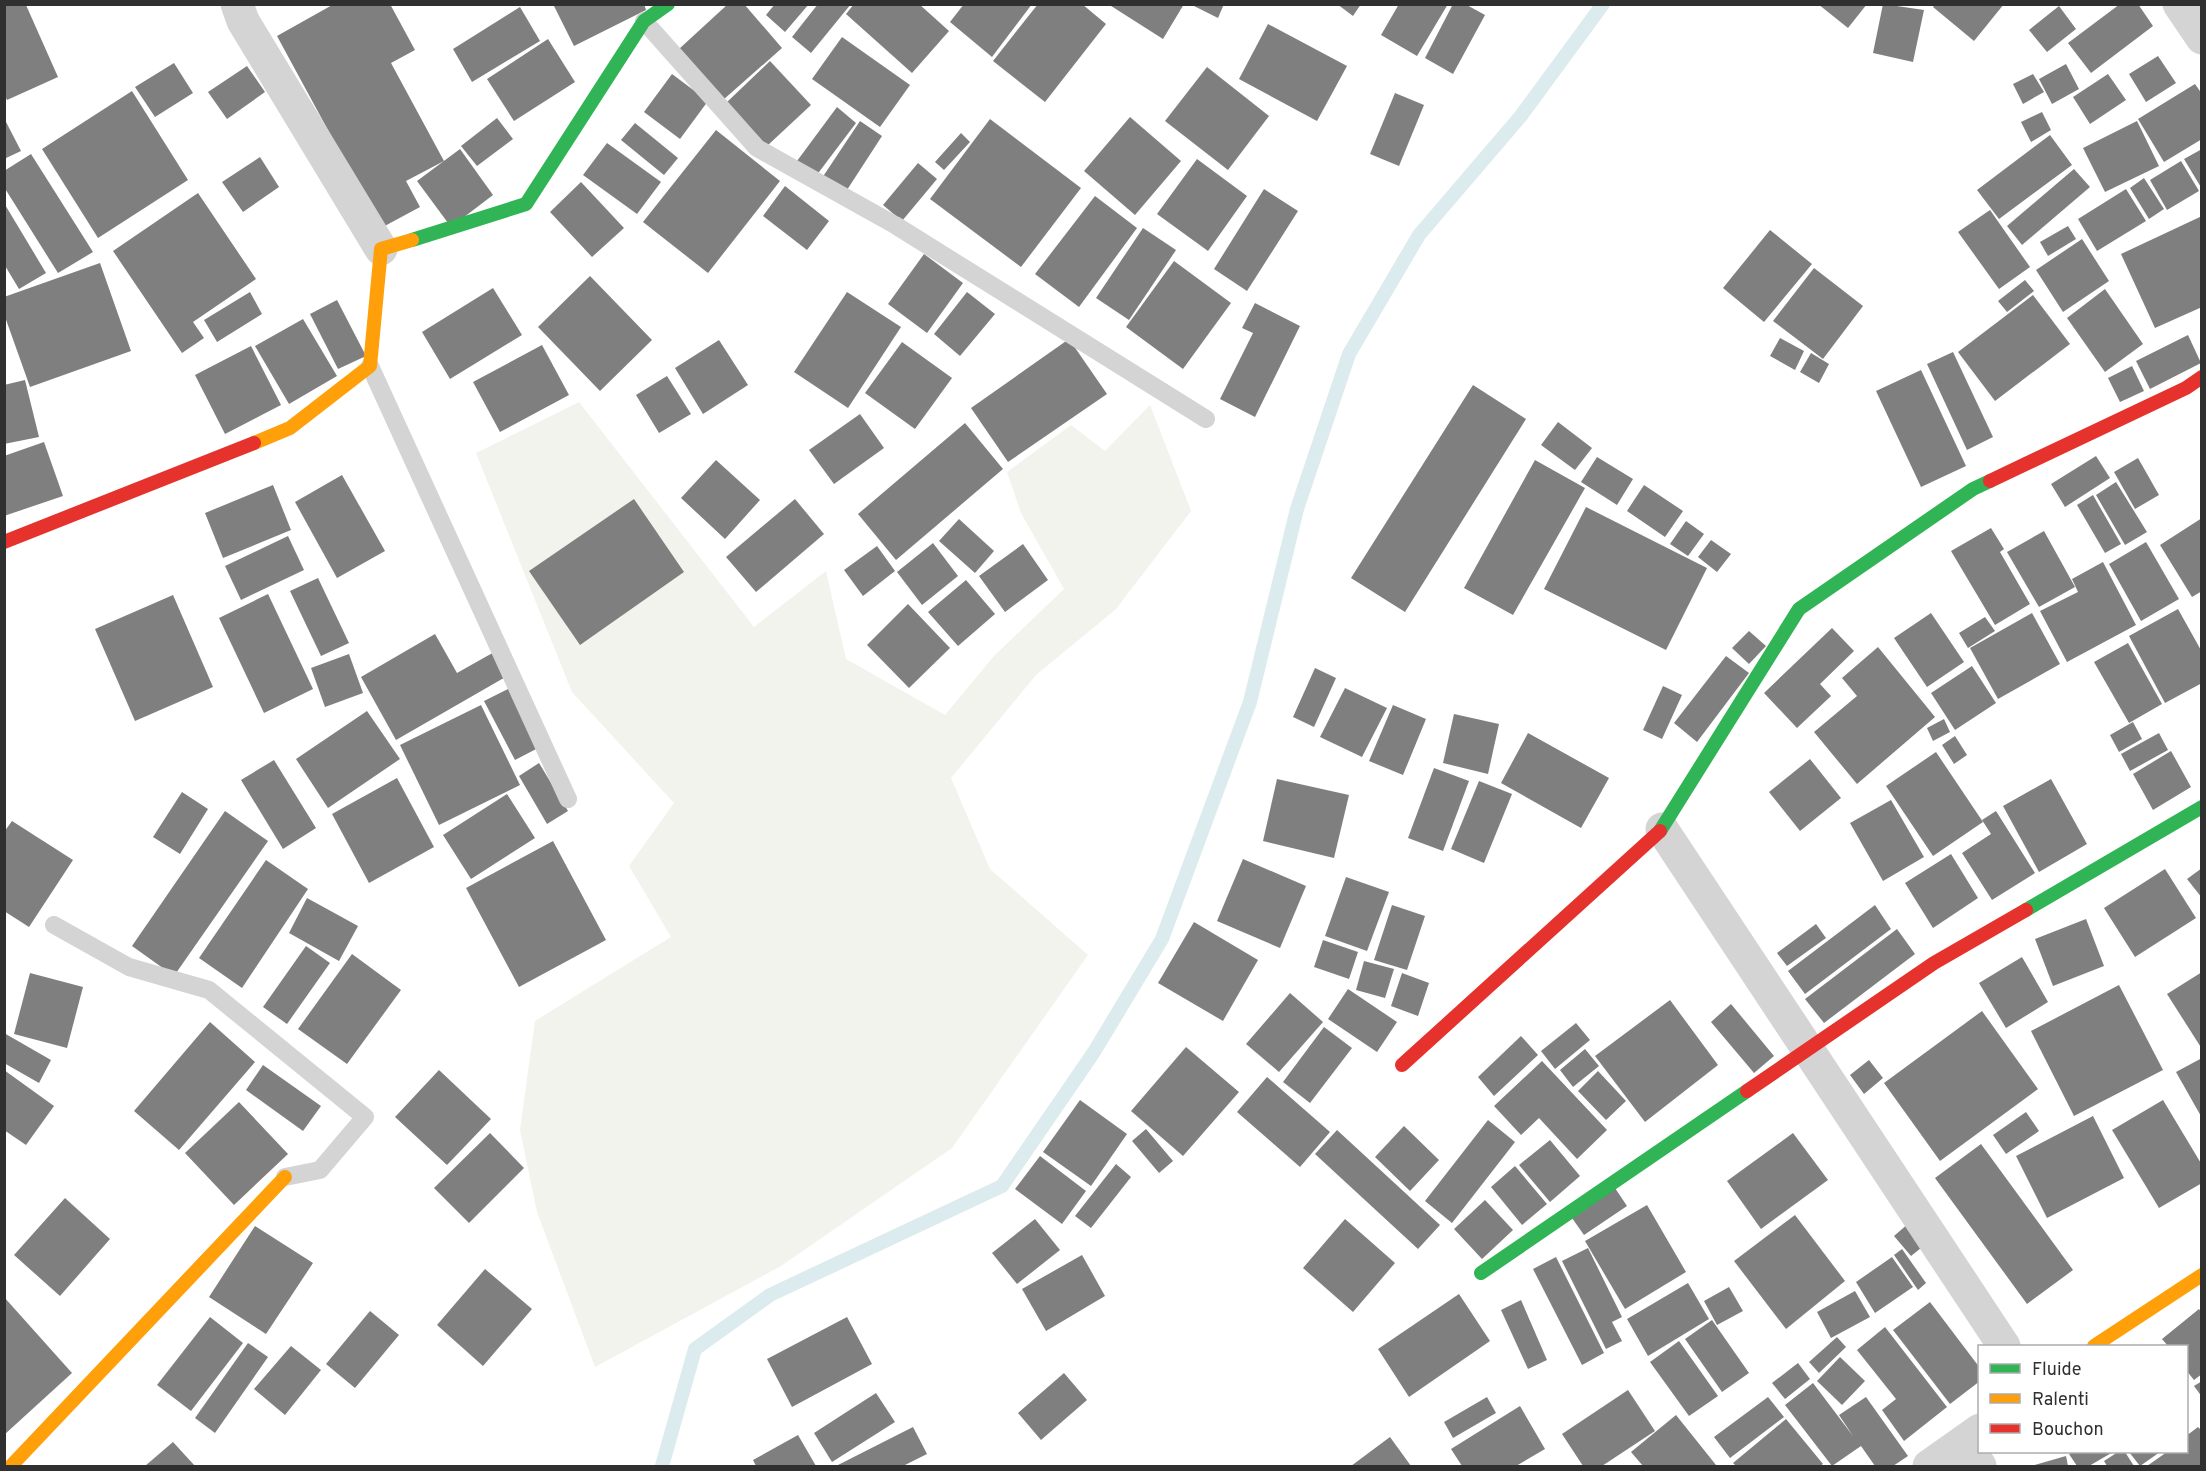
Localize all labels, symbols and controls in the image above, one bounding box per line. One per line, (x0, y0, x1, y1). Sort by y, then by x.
legend (1978, 1345, 2188, 1453)
text: Fluide (2032, 1359, 2081, 1382)
text: Ralenti (2032, 1389, 2089, 1412)
text: Bouchon (2032, 1419, 2104, 1442)

